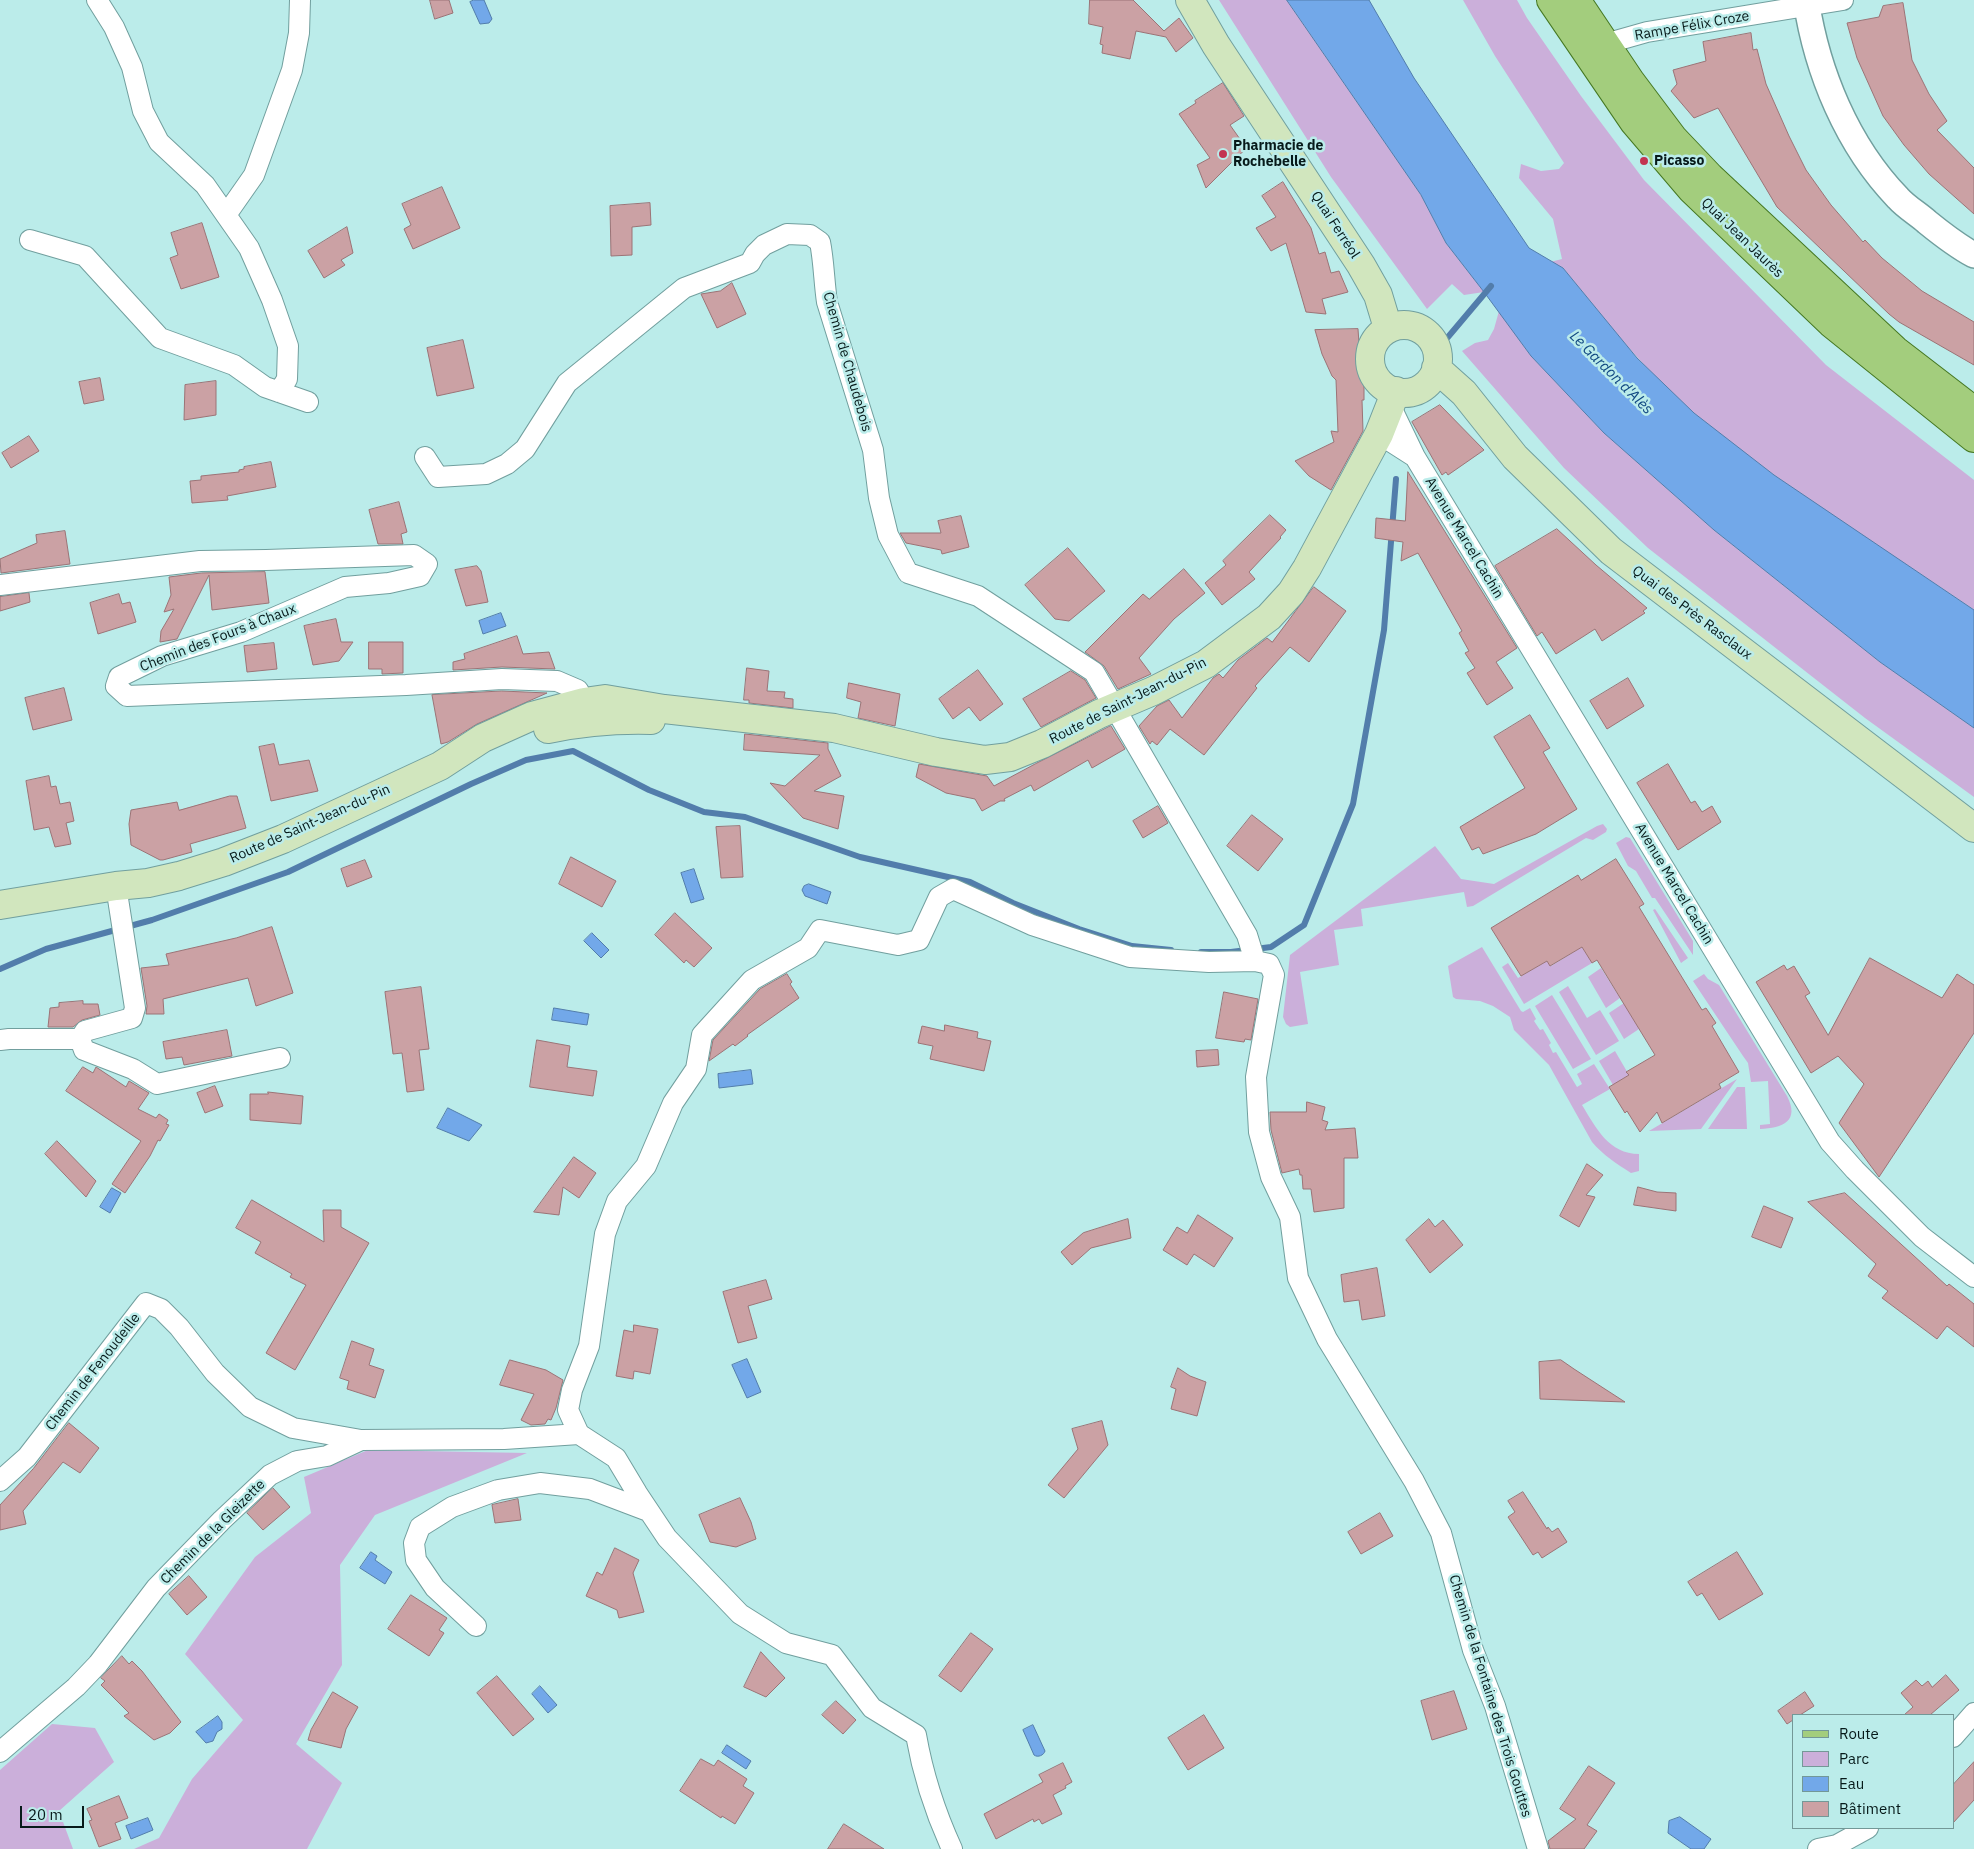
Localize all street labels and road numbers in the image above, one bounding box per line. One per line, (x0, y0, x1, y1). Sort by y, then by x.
street label: Rampe Félix Croze (1633, 8, 1751, 44)
street label: Quai Ferréol (1307, 188, 1363, 262)
street label: Quai Jean Jaurès (1697, 195, 1787, 281)
street label: Chemin de Chaudebois (819, 290, 875, 434)
street label: Avenue Marcel Cachin (1421, 474, 1507, 602)
street label: Quai des Près Rasclaux (1629, 562, 1755, 664)
street label: Chemin des Fours à Chaux (138, 600, 298, 676)
street label: Route de Saint-Jean-du-Pin (1047, 654, 1209, 748)
street label: Route de Saint-Jean-du-Pin (227, 781, 393, 867)
street label: Avenue Marcel Cachin (1631, 820, 1717, 948)
street label: Chemin de Fenoudeille (42, 1310, 144, 1434)
street label: Chemin de la Gleizette (157, 1476, 269, 1588)
street label: Chemin de la Fontaine des Trois Gouttes (1445, 1573, 1535, 1819)

